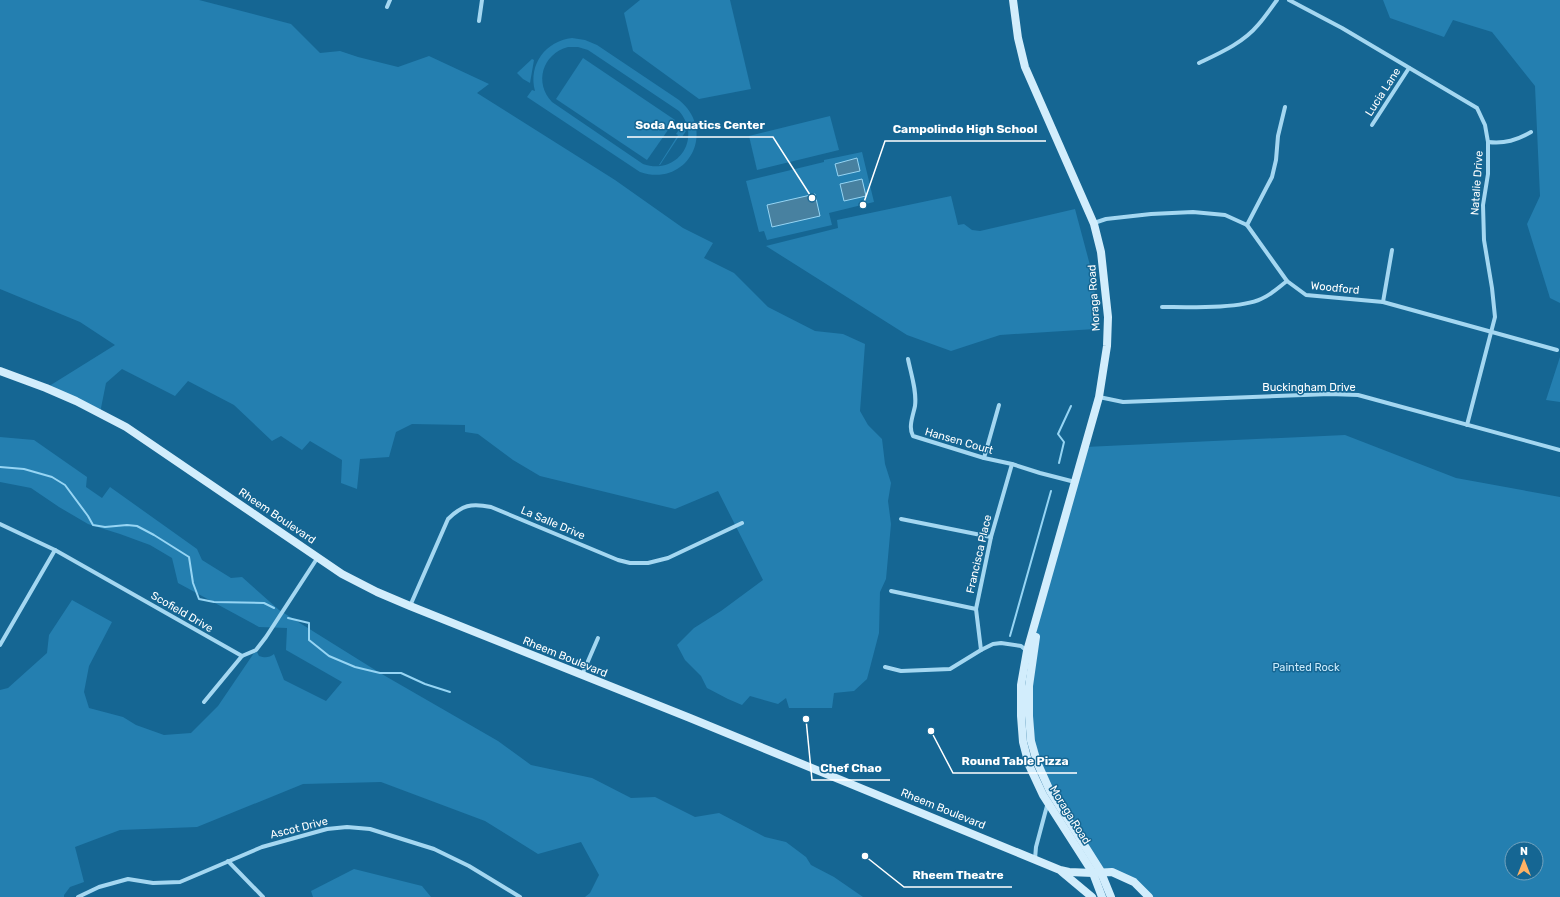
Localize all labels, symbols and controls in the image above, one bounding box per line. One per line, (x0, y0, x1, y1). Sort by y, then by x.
street label: Lucia Lane (1363, 65, 1403, 119)
callout: Soda Aquatics Center (627, 113, 773, 137)
callout: Campolindo High School (885, 117, 1046, 141)
text: Soda Aquatics Center (635, 118, 765, 132)
text: Campolindo High School (893, 122, 1037, 136)
street label: Natalie Drive (1468, 150, 1486, 216)
street label: Moraga Road (1085, 264, 1103, 332)
street label: Woodford (1310, 279, 1360, 297)
street label: Buckingham Drive (1262, 381, 1356, 394)
street label: Hansen Court (923, 425, 995, 457)
street label: Rheem Boulevard (236, 485, 318, 547)
street label: La Salle Drive (519, 504, 587, 542)
street label: Francisca Place (964, 513, 994, 595)
street label: Scofield Drive (149, 589, 215, 635)
street label: Rheem Boulevard (521, 634, 609, 680)
park label: Painted Rock (1272, 661, 1340, 674)
callout: Round Table Pizza (953, 749, 1077, 773)
text: Round Table Pizza (962, 754, 1068, 768)
callout: Chef Chao (812, 756, 890, 780)
text: Chef Chao (820, 761, 882, 775)
street label: Moraga Road (1047, 783, 1093, 847)
street label: Rheem Boulevard (899, 786, 987, 832)
street label: Ascot Drive (269, 815, 329, 841)
north arrow (1504, 841, 1544, 881)
text: N (1520, 845, 1528, 858)
callout: Rheem Theatre (904, 863, 1012, 887)
text: Rheem Theatre (912, 868, 1004, 882)

